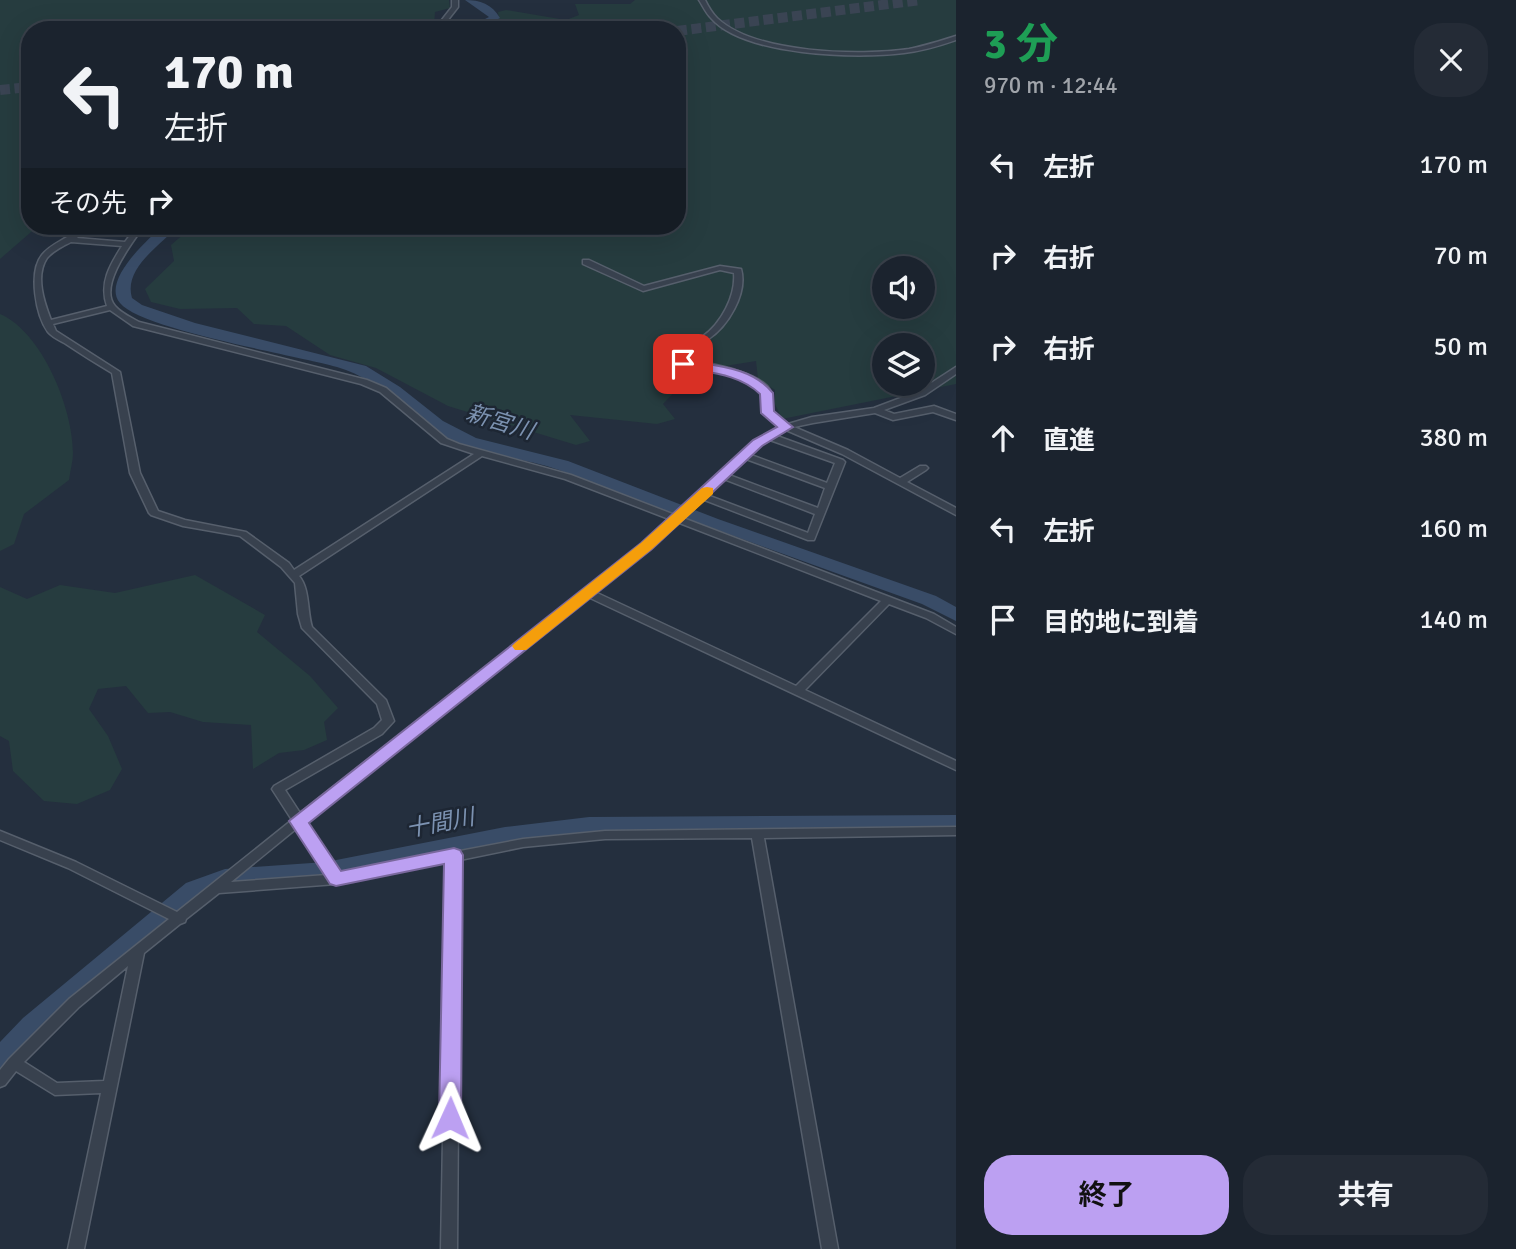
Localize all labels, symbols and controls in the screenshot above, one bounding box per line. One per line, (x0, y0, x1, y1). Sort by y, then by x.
text: 3 分 (984, 19, 1058, 70)
button: close (1414, 23, 1488, 97)
text: 170 m (164, 42, 294, 102)
icon: left (49, 49, 140, 140)
text: 970 m · 12:44 (984, 71, 1118, 100)
text: 左折 (164, 109, 228, 148)
icon: left (984, 146, 1022, 184)
text: 170 m (1419, 149, 1488, 181)
text: 左折 (1043, 152, 1095, 184)
icon: right (141, 182, 179, 220)
text: その先 (49, 188, 127, 220)
icon: right (984, 237, 1022, 275)
text: 70 m (1433, 240, 1488, 272)
text: 右折 (1043, 243, 1095, 275)
map controls (872, 256, 935, 396)
button: sound (872, 256, 935, 319)
icon: right (984, 328, 1022, 366)
text: 50 m (1433, 331, 1488, 363)
button: layers (872, 333, 935, 396)
pin (653, 334, 713, 394)
text: 右折 (1043, 334, 1095, 366)
icon: arrive (664, 345, 702, 383)
water label: 新宮川 (463, 398, 540, 447)
icon: ahead (984, 419, 1022, 457)
text: 380 m (1419, 422, 1488, 454)
text: 直進 (1043, 425, 1095, 457)
icon: left (984, 510, 1022, 548)
text: 160 m (1419, 513, 1488, 545)
text: 左折 (1043, 516, 1095, 548)
icon: arrive (984, 601, 1022, 639)
text: 140 m (1419, 604, 1488, 636)
text: 目的地に到着 (1043, 607, 1199, 639)
water label: 十間川 (403, 802, 480, 844)
position arrow (413, 1081, 487, 1155)
button: 終了 (984, 1155, 1229, 1235)
button: 共有 (1243, 1155, 1488, 1235)

